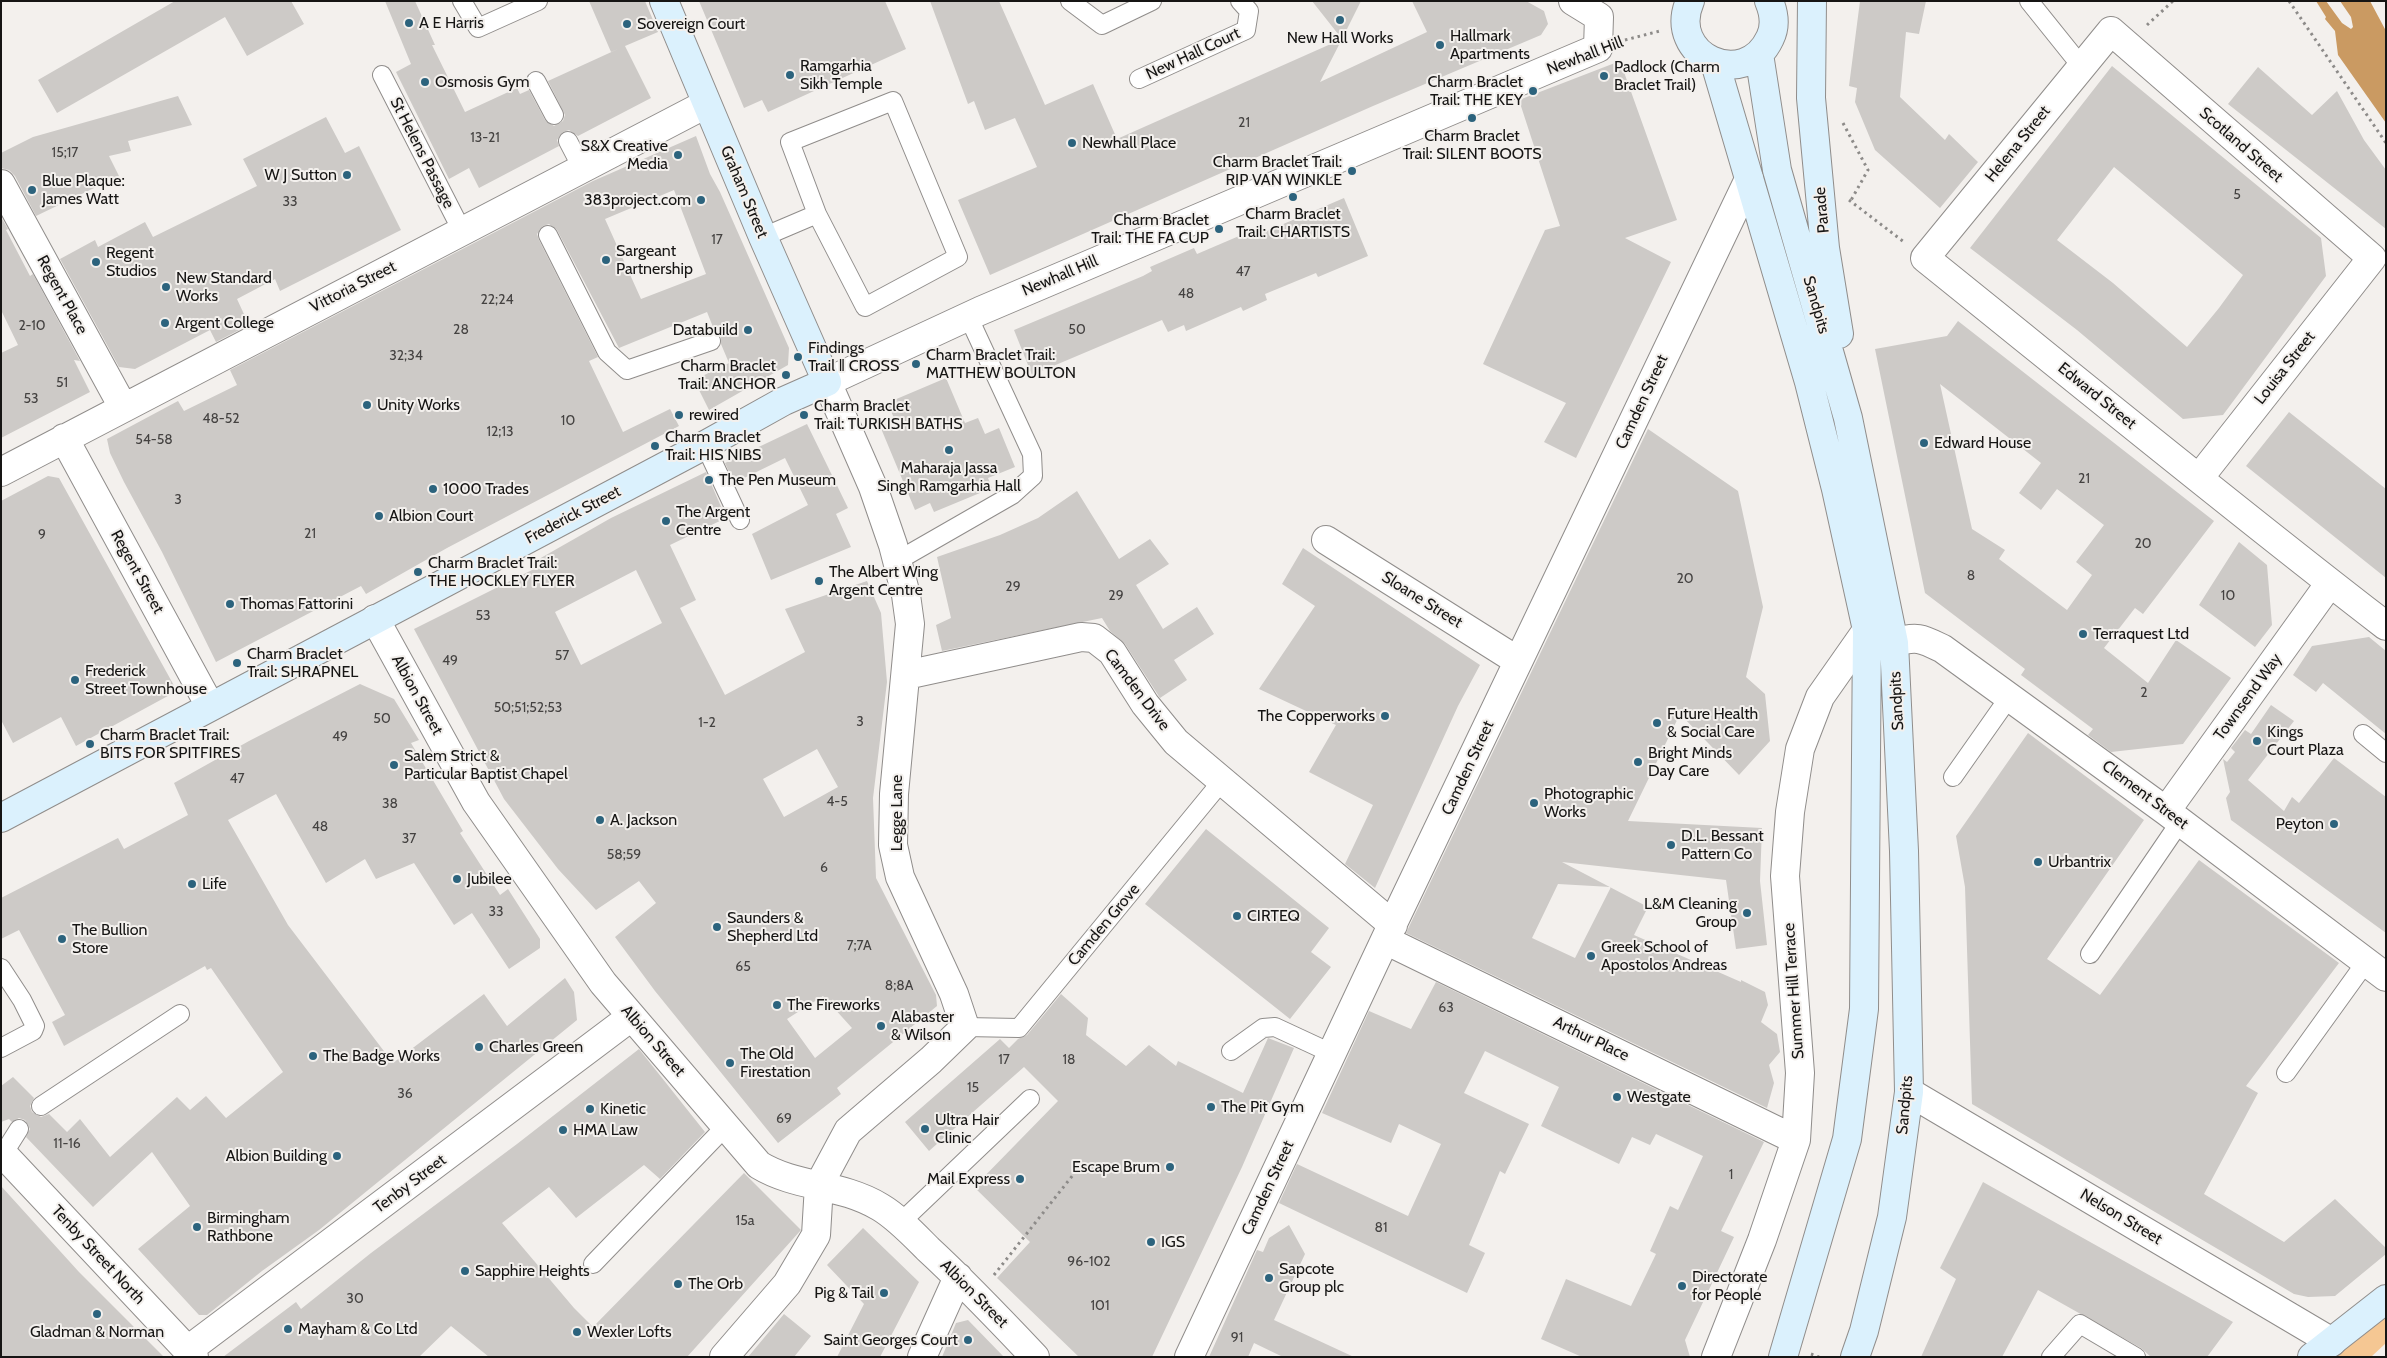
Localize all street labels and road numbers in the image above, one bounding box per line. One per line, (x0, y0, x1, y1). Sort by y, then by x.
street label: New Hall Court (1143, 24, 1243, 84)
street label: Newhall Hill (1544, 33, 1626, 79)
street label: St Helens Passage (386, 94, 458, 212)
street label: Helena Street (1981, 102, 2055, 186)
street label: Scotland Street (2195, 103, 2287, 187)
street label: Graham Street (716, 143, 772, 241)
street label: Parade (1810, 186, 1834, 234)
street label: Newhall Hill (1019, 251, 1101, 301)
street label: Regent Place (32, 252, 92, 338)
street label: Vittoria Street (307, 257, 399, 317)
street label: Sandpits (1799, 274, 1833, 336)
street label: Louisa Street (2251, 328, 2319, 408)
street label: Camden Street (1612, 352, 1672, 452)
street label: Edward Street (2054, 359, 2140, 433)
street label: Frederick Street (522, 482, 624, 548)
street label: Regent Street (106, 527, 168, 617)
street label: Sloane Street (1378, 568, 1466, 632)
street label: Camden Drive (1100, 645, 1174, 735)
street label: Townsend Way (2210, 650, 2286, 744)
street label: Albion Street (387, 652, 447, 738)
street label: Sandpits (1886, 671, 1908, 731)
street label: Camden Street (1438, 718, 1498, 818)
street label: Clement Street (2098, 756, 2192, 834)
street label: Legge Lane (887, 775, 907, 851)
street label: Camden Grove (1064, 880, 1144, 970)
street label: Summer Hill Terrace (1780, 922, 1808, 1060)
street label: Albion Street (617, 1001, 689, 1081)
street label: Arthur Place (1550, 1012, 1632, 1066)
street label: Sandpits (1893, 1075, 1917, 1135)
street label: Camden Street (1238, 1138, 1298, 1238)
street label: Tenby Street (370, 1150, 450, 1218)
street label: Nelson Street (2077, 1185, 2165, 1249)
street label: Tenby Street North (47, 1201, 149, 1309)
street label: Albion Street (936, 1256, 1012, 1332)

